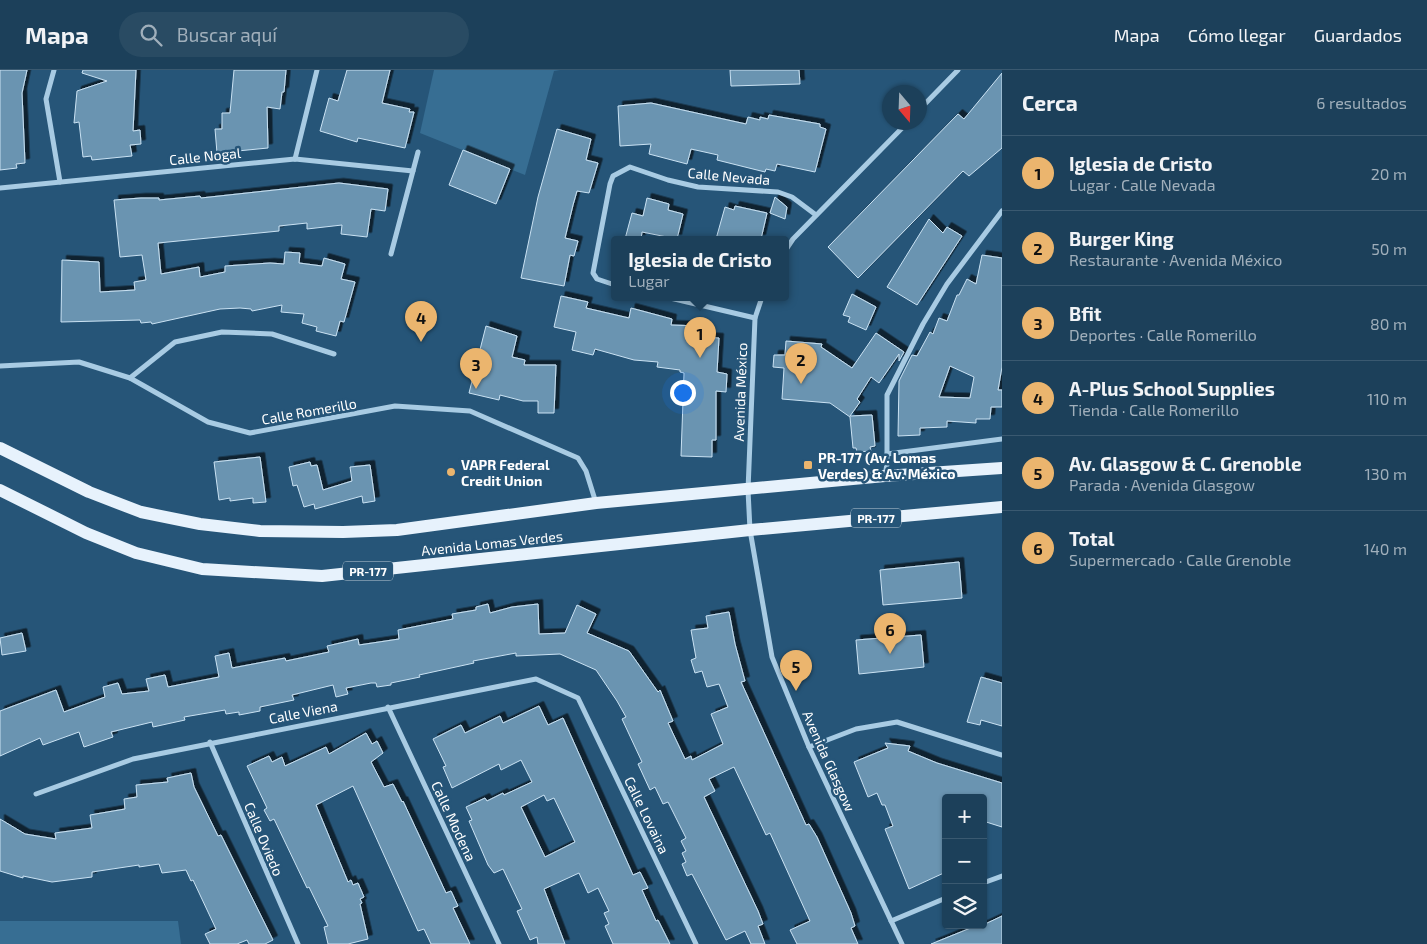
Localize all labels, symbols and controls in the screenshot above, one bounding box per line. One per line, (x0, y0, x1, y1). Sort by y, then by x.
search box (119, 12, 469, 57)
text: Mapa (25, 20, 89, 49)
icon: search (137, 21, 165, 49)
text: Buscar aquí (177, 23, 277, 46)
text: Mapa (1114, 24, 1160, 46)
text: Cómo llegar (1188, 24, 1286, 46)
text: Guardados (1314, 24, 1402, 46)
north arrow (882, 85, 927, 130)
text: Cerca (1022, 90, 1078, 115)
text: 6 resultados (1316, 93, 1407, 112)
street label: Calle Nogal (168, 144, 243, 168)
text: Iglesia de Cristo (1069, 152, 1213, 175)
street label: Calle Nevada (687, 164, 771, 188)
text: 1 (1035, 164, 1041, 183)
text: 20 m (1371, 164, 1407, 183)
text: Lugar · Calle Nevada (1069, 175, 1216, 194)
text: Burger King (1069, 227, 1174, 250)
popup (611, 236, 789, 301)
text: 2 (1033, 239, 1043, 258)
text: 50 m (1371, 239, 1407, 258)
text: Iglesia de Cristo (628, 248, 772, 271)
text: Restaurante · Avenida México (1069, 250, 1282, 269)
text: Lugar (628, 271, 670, 290)
pin: 4 (405, 301, 437, 342)
text: Bfit (1069, 302, 1102, 325)
text: 3 (1033, 314, 1043, 333)
text: 80 m (1370, 314, 1407, 333)
pin: 1 (684, 317, 716, 358)
text: Deportes · Calle Romerillo (1069, 325, 1257, 344)
street label: Avenida México (730, 342, 750, 442)
pin: 2 (785, 343, 817, 384)
pin: 3 (460, 348, 492, 389)
text: A-Plus School Supplies (1069, 377, 1275, 400)
your location (670, 380, 696, 406)
text: 4 (1033, 389, 1043, 408)
text: 110 m (1367, 389, 1407, 408)
street label: Calle Romerillo (260, 394, 358, 428)
text: Tienda · Calle Romerillo (1069, 400, 1239, 419)
place label: PR-177 (Av. Lomas Verdes) & Av. México (818, 449, 955, 482)
text: Av. Glasgow & C. Grenoble (1069, 452, 1302, 475)
place label: VAPR Federal Credit Union (461, 456, 550, 489)
marker: PR-177 (Av. Lomas Verdes) & Av. México (802, 459, 814, 471)
text: 5 (1034, 464, 1042, 483)
text: 130 m (1365, 464, 1407, 483)
marker: VAPR Federal Credit Union (445, 466, 457, 478)
text: Parada · Avenida Glasgow (1069, 475, 1255, 494)
road number: PR-177 (851, 508, 901, 528)
street label: Avenida Lomas Verdes (420, 527, 564, 559)
text: Total (1069, 527, 1115, 550)
text: 6 (1033, 539, 1043, 558)
text: 140 m (1364, 539, 1407, 558)
text: Supermercado · Calle Grenoble (1069, 550, 1291, 569)
road number: PR-177 (343, 562, 393, 581)
pin: 6 (874, 613, 906, 654)
pin: 5 (780, 650, 812, 691)
street label: Calle Viena (267, 697, 339, 727)
street label: Avenida Glasgow (799, 708, 859, 815)
street label: Calle Lovaina (621, 774, 673, 856)
street label: Calle Modena (428, 778, 480, 864)
map controls (942, 794, 987, 929)
button: + (942, 794, 987, 839)
street label: Calle Oviedo (241, 800, 287, 878)
button: − (942, 839, 987, 884)
button: layers (942, 884, 987, 929)

